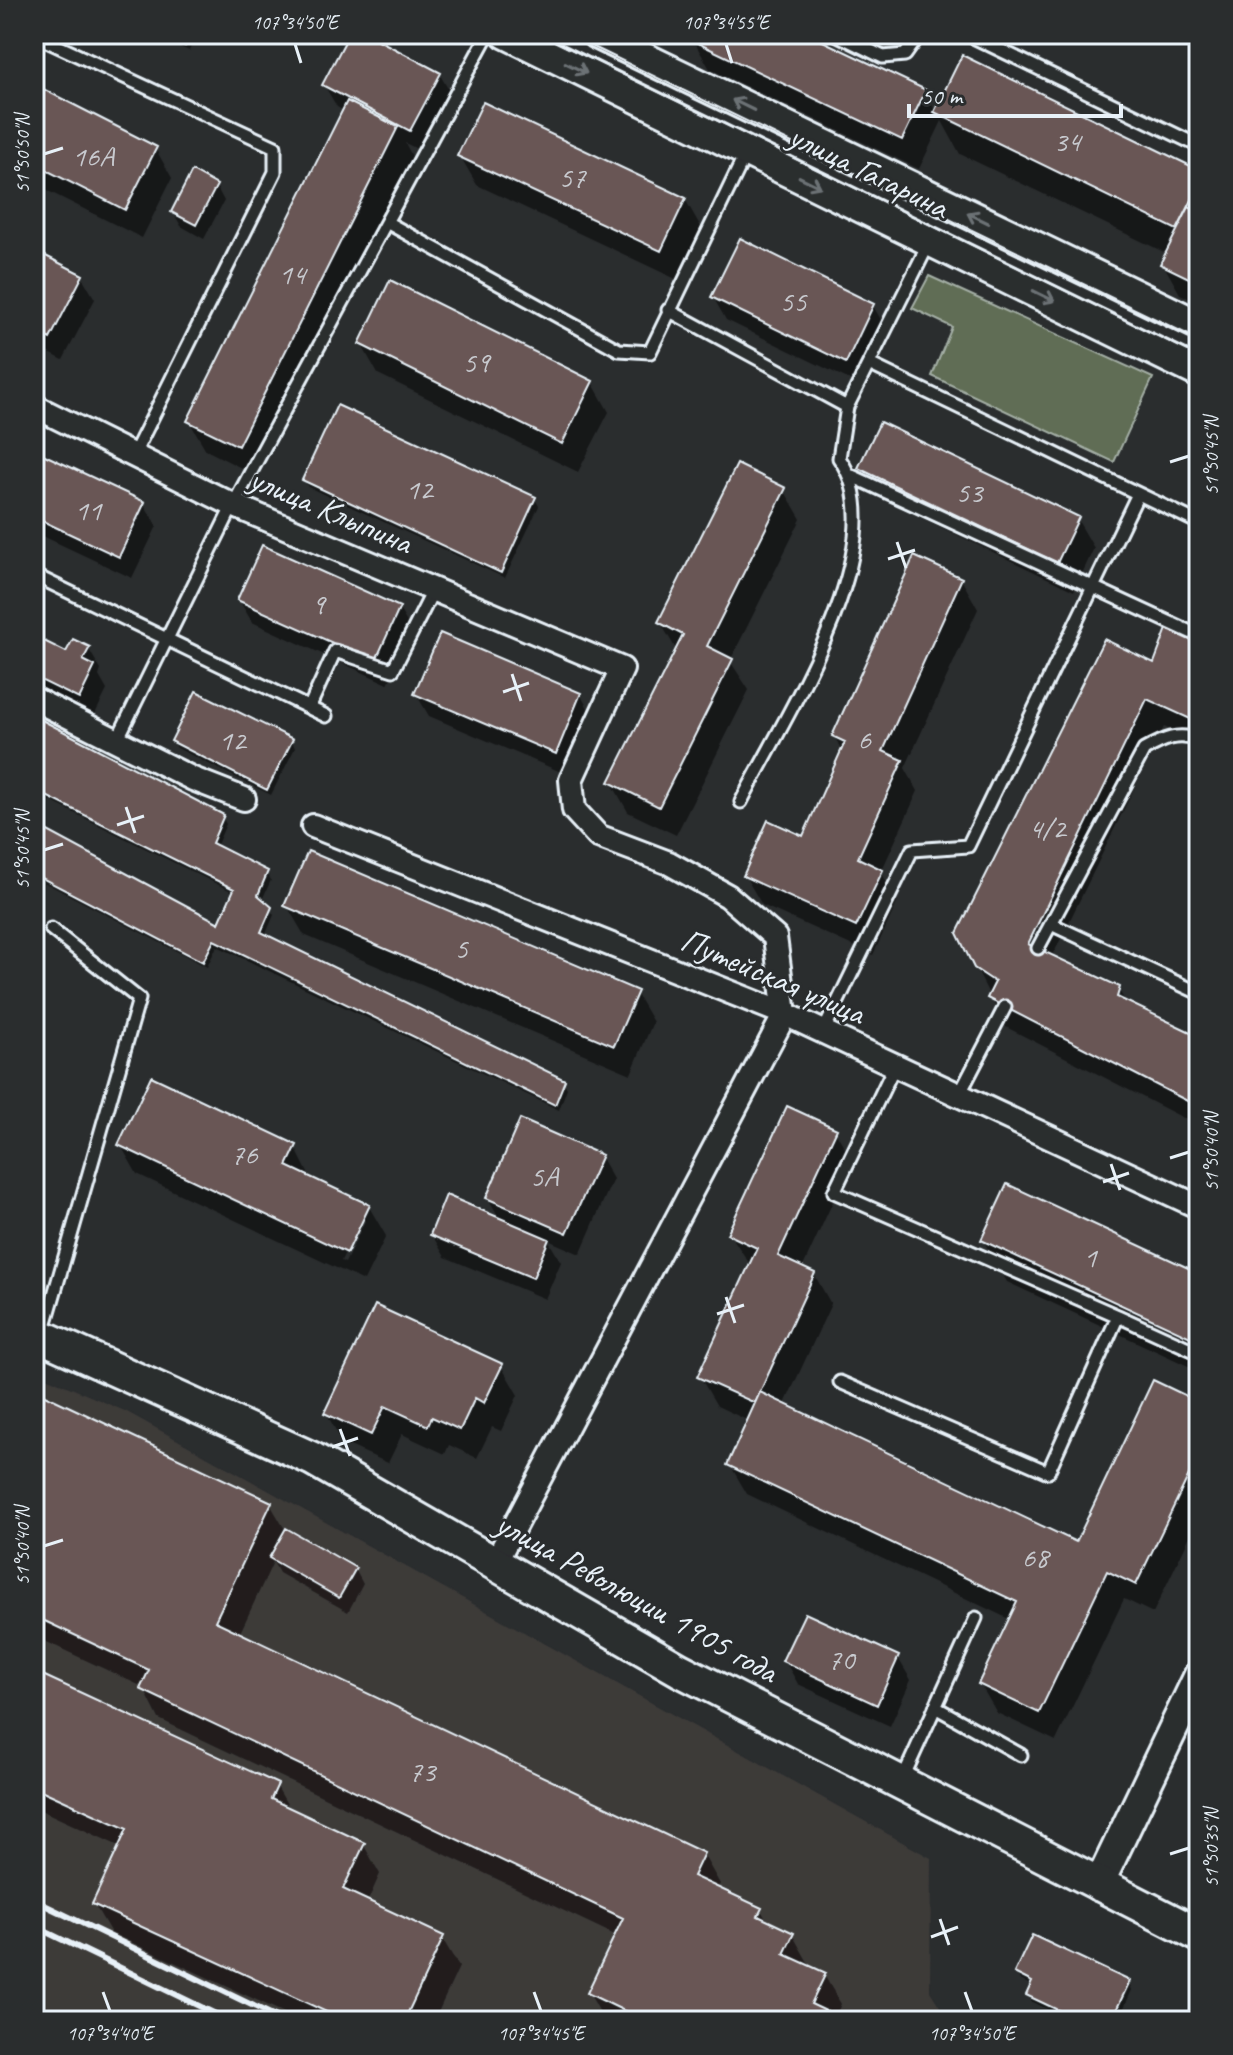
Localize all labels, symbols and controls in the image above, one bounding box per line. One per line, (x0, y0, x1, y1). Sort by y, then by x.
text: 107°34'50"E (252, 10, 341, 35)
text: 107°34'55"E (683, 10, 772, 35)
one-way arrow (564, 61, 588, 76)
scale bar (909, 68, 1121, 118)
text: 50 m (921, 81, 964, 111)
one-way arrow (732, 97, 756, 112)
text: 51°50'50"N (10, 112, 35, 193)
street label: улица Гагарина (780, 113, 958, 229)
house number: 34 (1054, 122, 1083, 160)
house number: 16А (72, 137, 116, 175)
house number: 57 (559, 158, 587, 196)
one-way arrow (798, 175, 822, 190)
one-way arrow (966, 210, 990, 225)
house number: 14 (279, 255, 308, 293)
house number: 55 (780, 282, 808, 320)
one-way arrow (1031, 289, 1055, 304)
house number: 59 (463, 343, 492, 381)
text: 51°50'45"N (1199, 414, 1224, 495)
street label: улица Клыпина (242, 456, 421, 564)
house number: 12 (406, 470, 435, 508)
house number: 53 (956, 473, 985, 511)
house number: 11 (75, 491, 103, 529)
house number: 9 (311, 585, 327, 623)
house number: 6 (857, 720, 872, 758)
house number: 12 (219, 721, 248, 759)
text: 51°50'45"N (10, 808, 35, 889)
house number: 4/2 (1029, 809, 1068, 847)
street label: Путейская улица (675, 918, 874, 1035)
house number: 5 (454, 929, 469, 967)
text: 51°50'40"N (1199, 1110, 1224, 1191)
house number: 76 (231, 1135, 259, 1173)
house number: 5А (530, 1157, 560, 1195)
house number: 1 (1083, 1238, 1098, 1276)
street label: улица Революции 1905 года (487, 1501, 788, 1694)
text: 51°50'40"N (10, 1504, 35, 1585)
house number: 68 (1022, 1538, 1051, 1576)
house number: 70 (828, 1640, 857, 1678)
house number: 73 (409, 1752, 438, 1790)
text: 51°50'35"N (1199, 1806, 1224, 1887)
text: 107°34'40"E (67, 2021, 156, 2046)
text: 107°34'45"E (498, 2021, 587, 2046)
text: 107°34'50"E (929, 2021, 1018, 2046)

